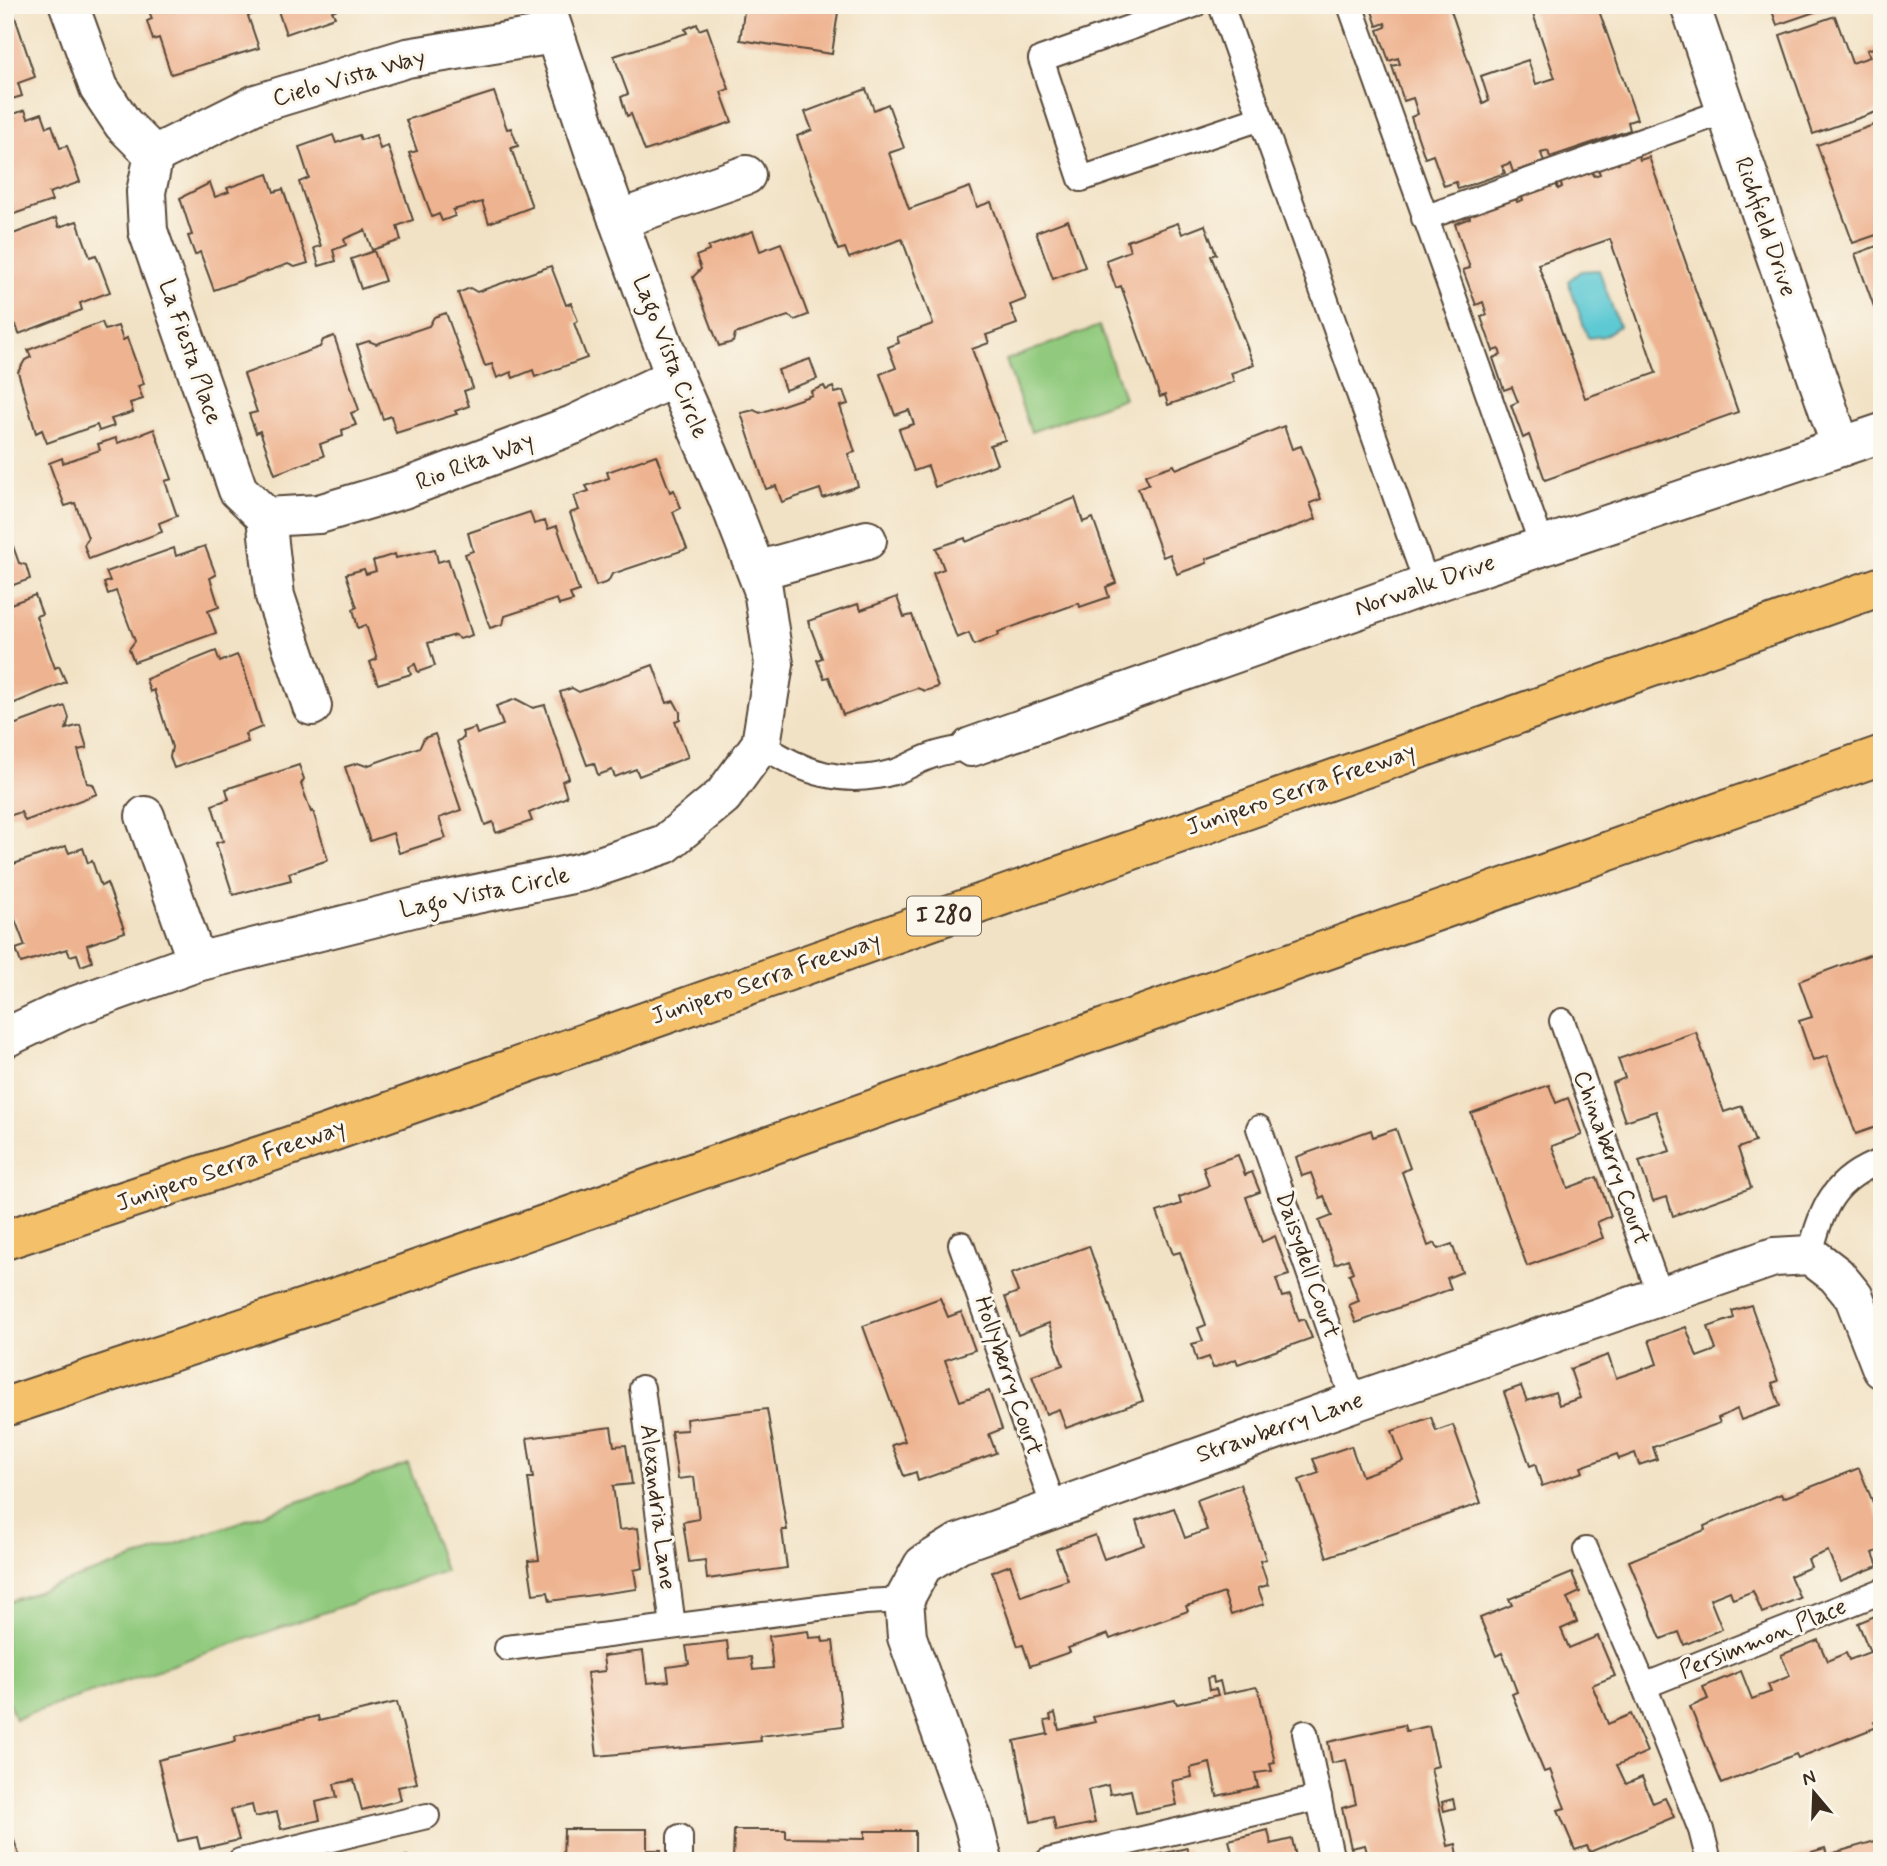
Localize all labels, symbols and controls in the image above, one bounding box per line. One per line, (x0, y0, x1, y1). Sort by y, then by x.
street label: Cielo Vista Way (269, 41, 429, 115)
street label: Richfield Drive (1727, 153, 1803, 301)
street label: Lago Vista Circle (622, 271, 715, 444)
street label: La Fiesta Place (151, 275, 229, 429)
street label: Rio Rita Way (412, 425, 538, 499)
street label: Norwalk Drive (1351, 547, 1499, 625)
street label: Junipero Serra Freeway (1182, 736, 1420, 844)
street label: Lago Vista Circle (397, 860, 573, 929)
road number: I 280 (907, 897, 981, 936)
street label: Junipero Serra Freeway (647, 925, 885, 1033)
street label: Chinaberry Court (1565, 1067, 1657, 1249)
street label: Junipero Serra Freeway (112, 1112, 350, 1220)
street label: Daisydell Court (1267, 1187, 1347, 1343)
street label: Hollyberry Court (966, 1292, 1050, 1460)
street label: Strawberry Lane (1192, 1385, 1368, 1471)
street label: Alexandria Lane (631, 1422, 683, 1592)
street label: Persimmon Place (1675, 1591, 1851, 1687)
north arrow (1778, 1758, 1848, 1828)
text: N (1799, 1764, 1819, 1792)

